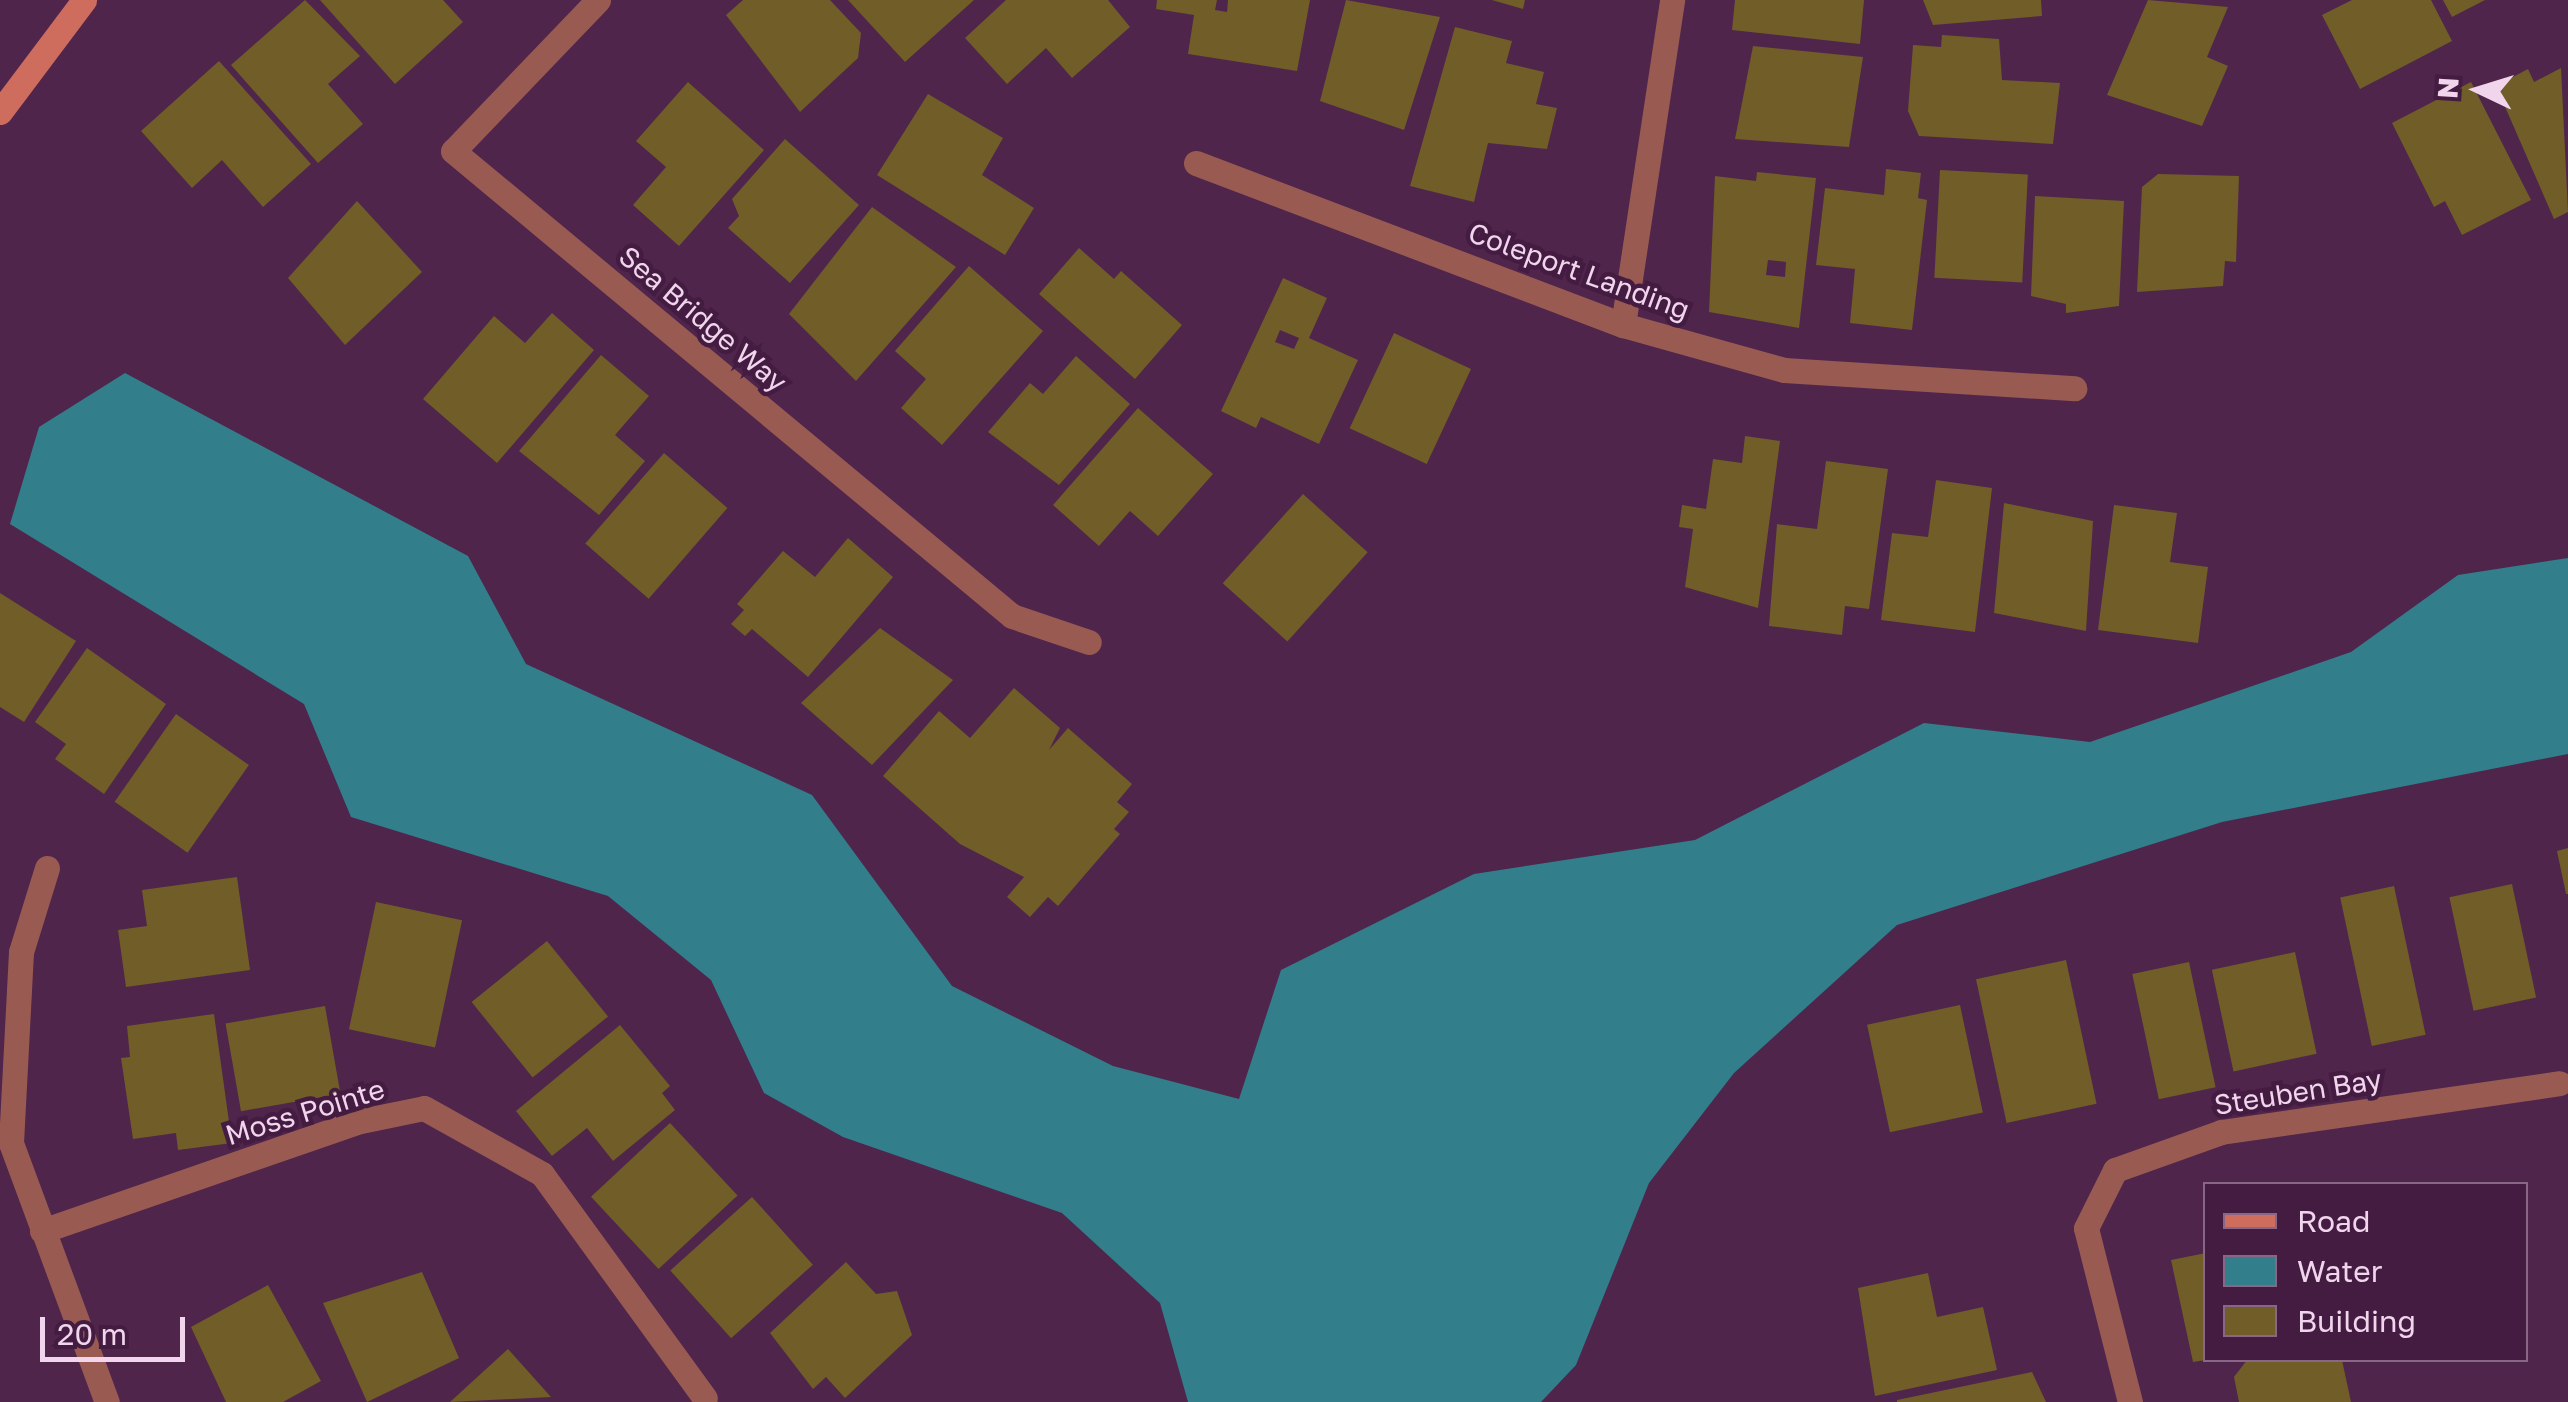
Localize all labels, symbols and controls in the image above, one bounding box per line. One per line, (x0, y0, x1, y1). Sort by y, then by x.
north arrow (2428, 40, 2528, 140)
text: N (2430, 76, 2465, 100)
street label: Coleport Landing (1464, 215, 1694, 327)
street label: Sea Bridge Way (612, 239, 794, 399)
street label: Steuben Bay (2212, 1062, 2384, 1122)
street label: Moss Pointe (222, 1072, 388, 1152)
legend (2203, 1182, 2528, 1362)
text: Road (2297, 1203, 2371, 1239)
text: Water (2297, 1253, 2382, 1289)
scale bar (45, 1297, 190, 1359)
text: Building (2297, 1303, 2416, 1339)
text: 20 m (57, 1316, 127, 1352)

